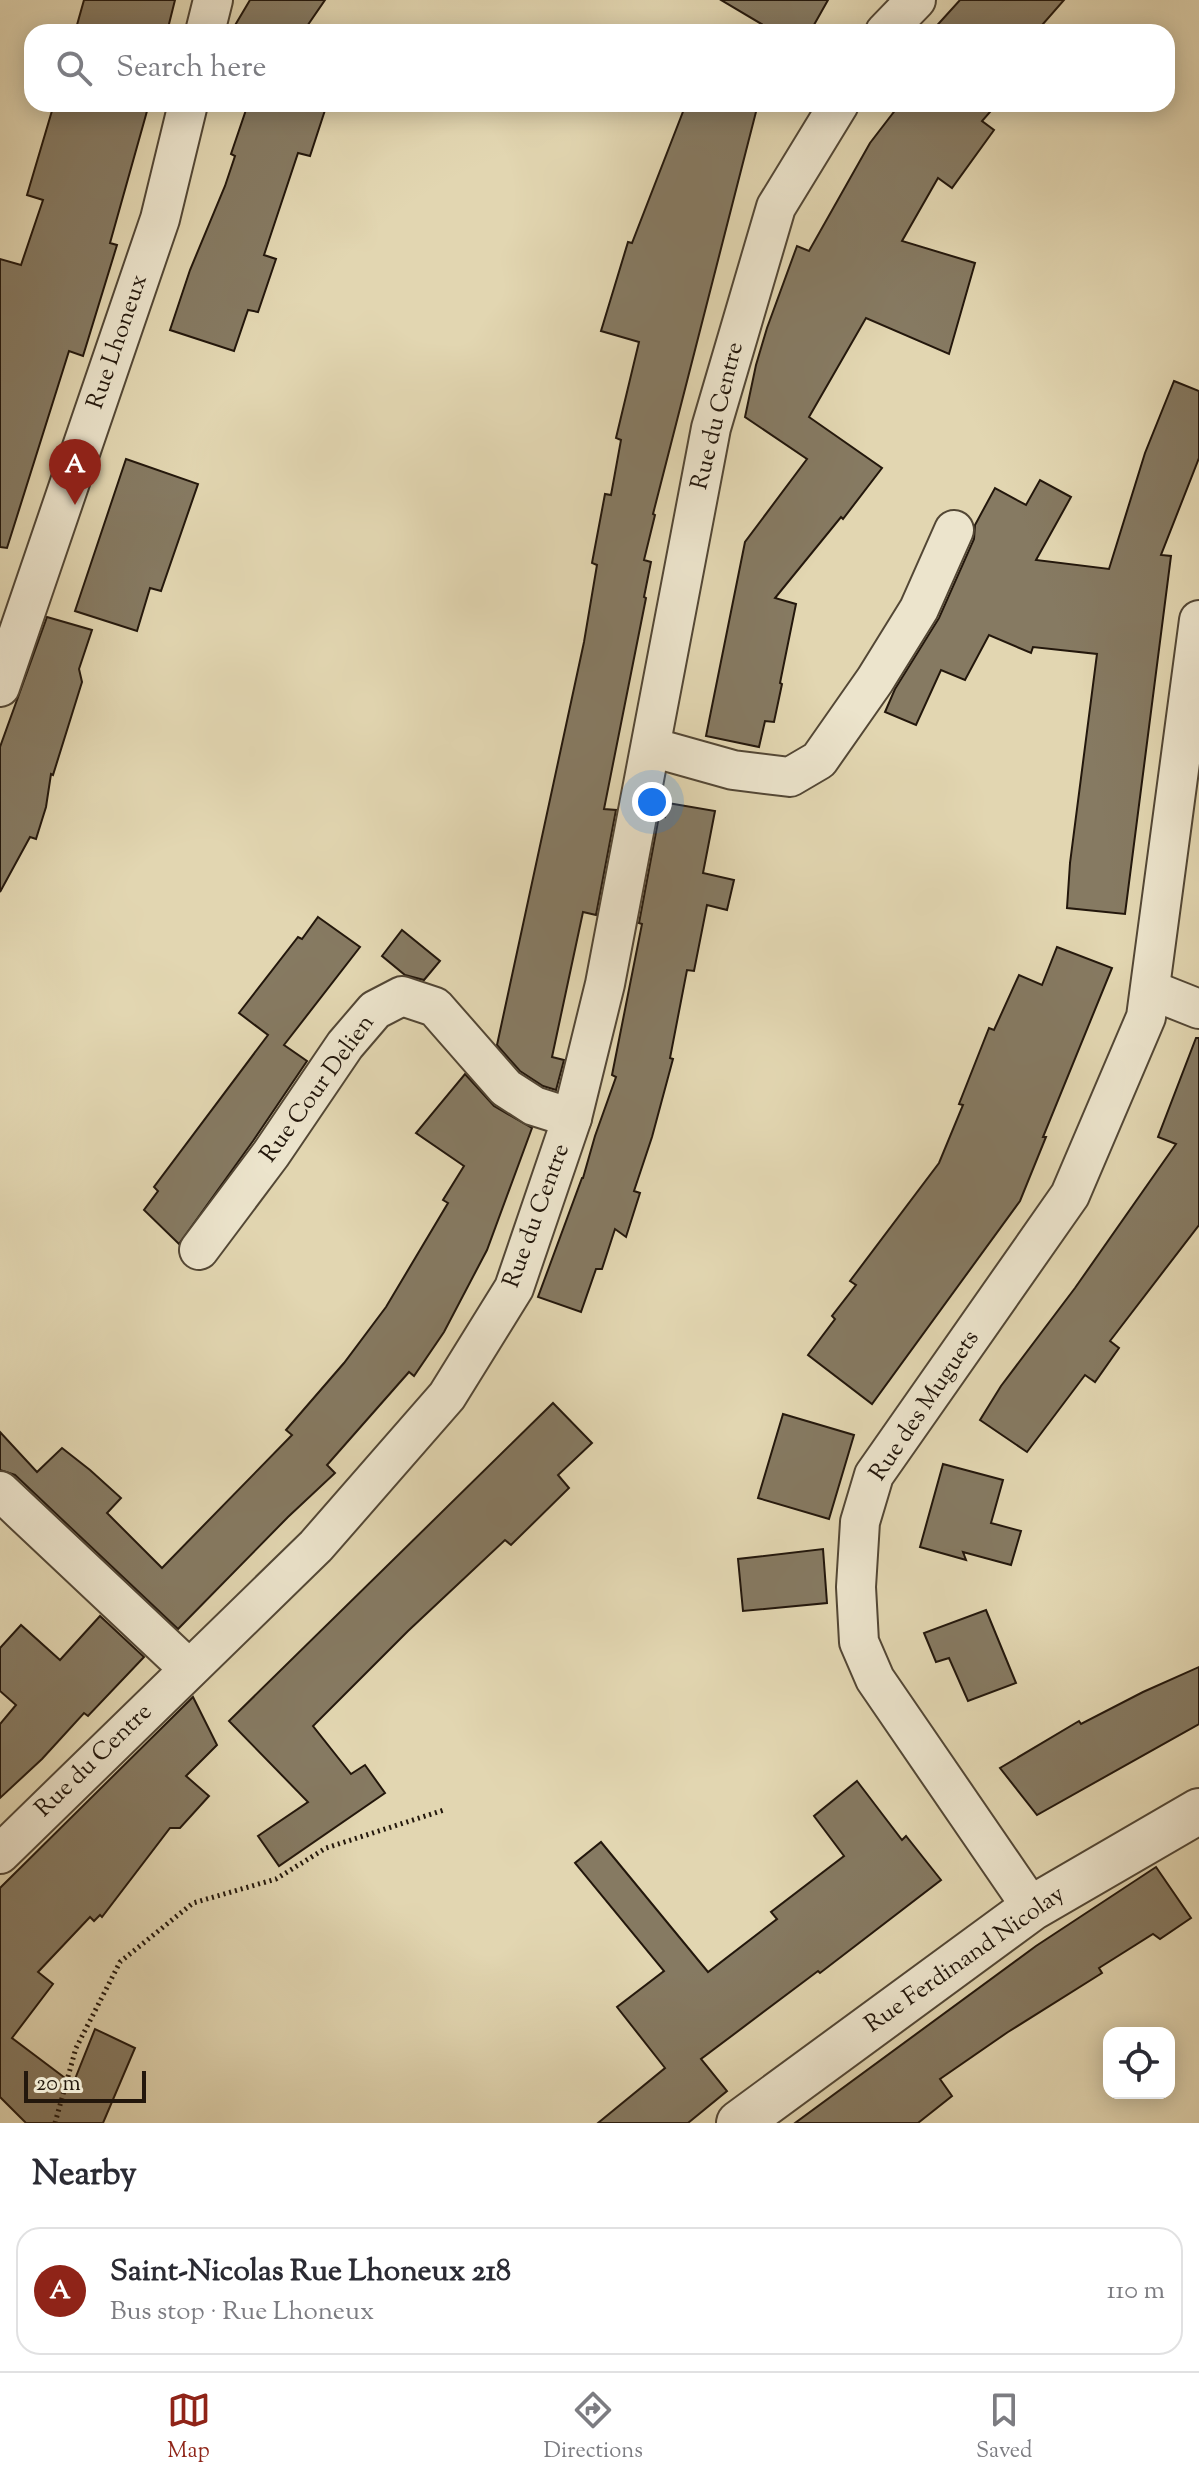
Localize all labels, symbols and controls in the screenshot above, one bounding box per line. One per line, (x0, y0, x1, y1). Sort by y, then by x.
search box (24, 24, 1175, 112)
icon: search (52, 46, 96, 90)
text: Search here (116, 47, 266, 90)
street label: Rue Lhoneux (79, 270, 157, 414)
street label: Rue du Centre (683, 339, 753, 493)
pin: A (49, 439, 101, 505)
your location (632, 782, 672, 822)
street label: Rue Cour Delien (253, 1008, 383, 1170)
street label: Rue du Centre (495, 1139, 579, 1293)
street label: Rue des Muguets (862, 1324, 988, 1488)
street label: Rue du Centre (28, 1696, 160, 1826)
street label: Rue Ferdinand Nicolay (858, 1878, 1072, 2042)
map controls (1103, 2027, 1175, 2099)
button: locate (1103, 2027, 1175, 2099)
scale bar (24, 2067, 146, 2103)
text: 20 m (36, 2069, 81, 2101)
text: Nearby (32, 2151, 137, 2200)
text: Saint-Nicolas Rue Lhoneux 218 (110, 2251, 511, 2294)
text: A (49, 2273, 71, 2310)
text: 110 m (1107, 2273, 1165, 2310)
text: Bus stop · Rue Lhoneux (110, 2294, 374, 2331)
tab: Map (167, 2388, 211, 2468)
tab: Directions (544, 2388, 643, 2468)
tab: Saved (976, 2388, 1032, 2468)

